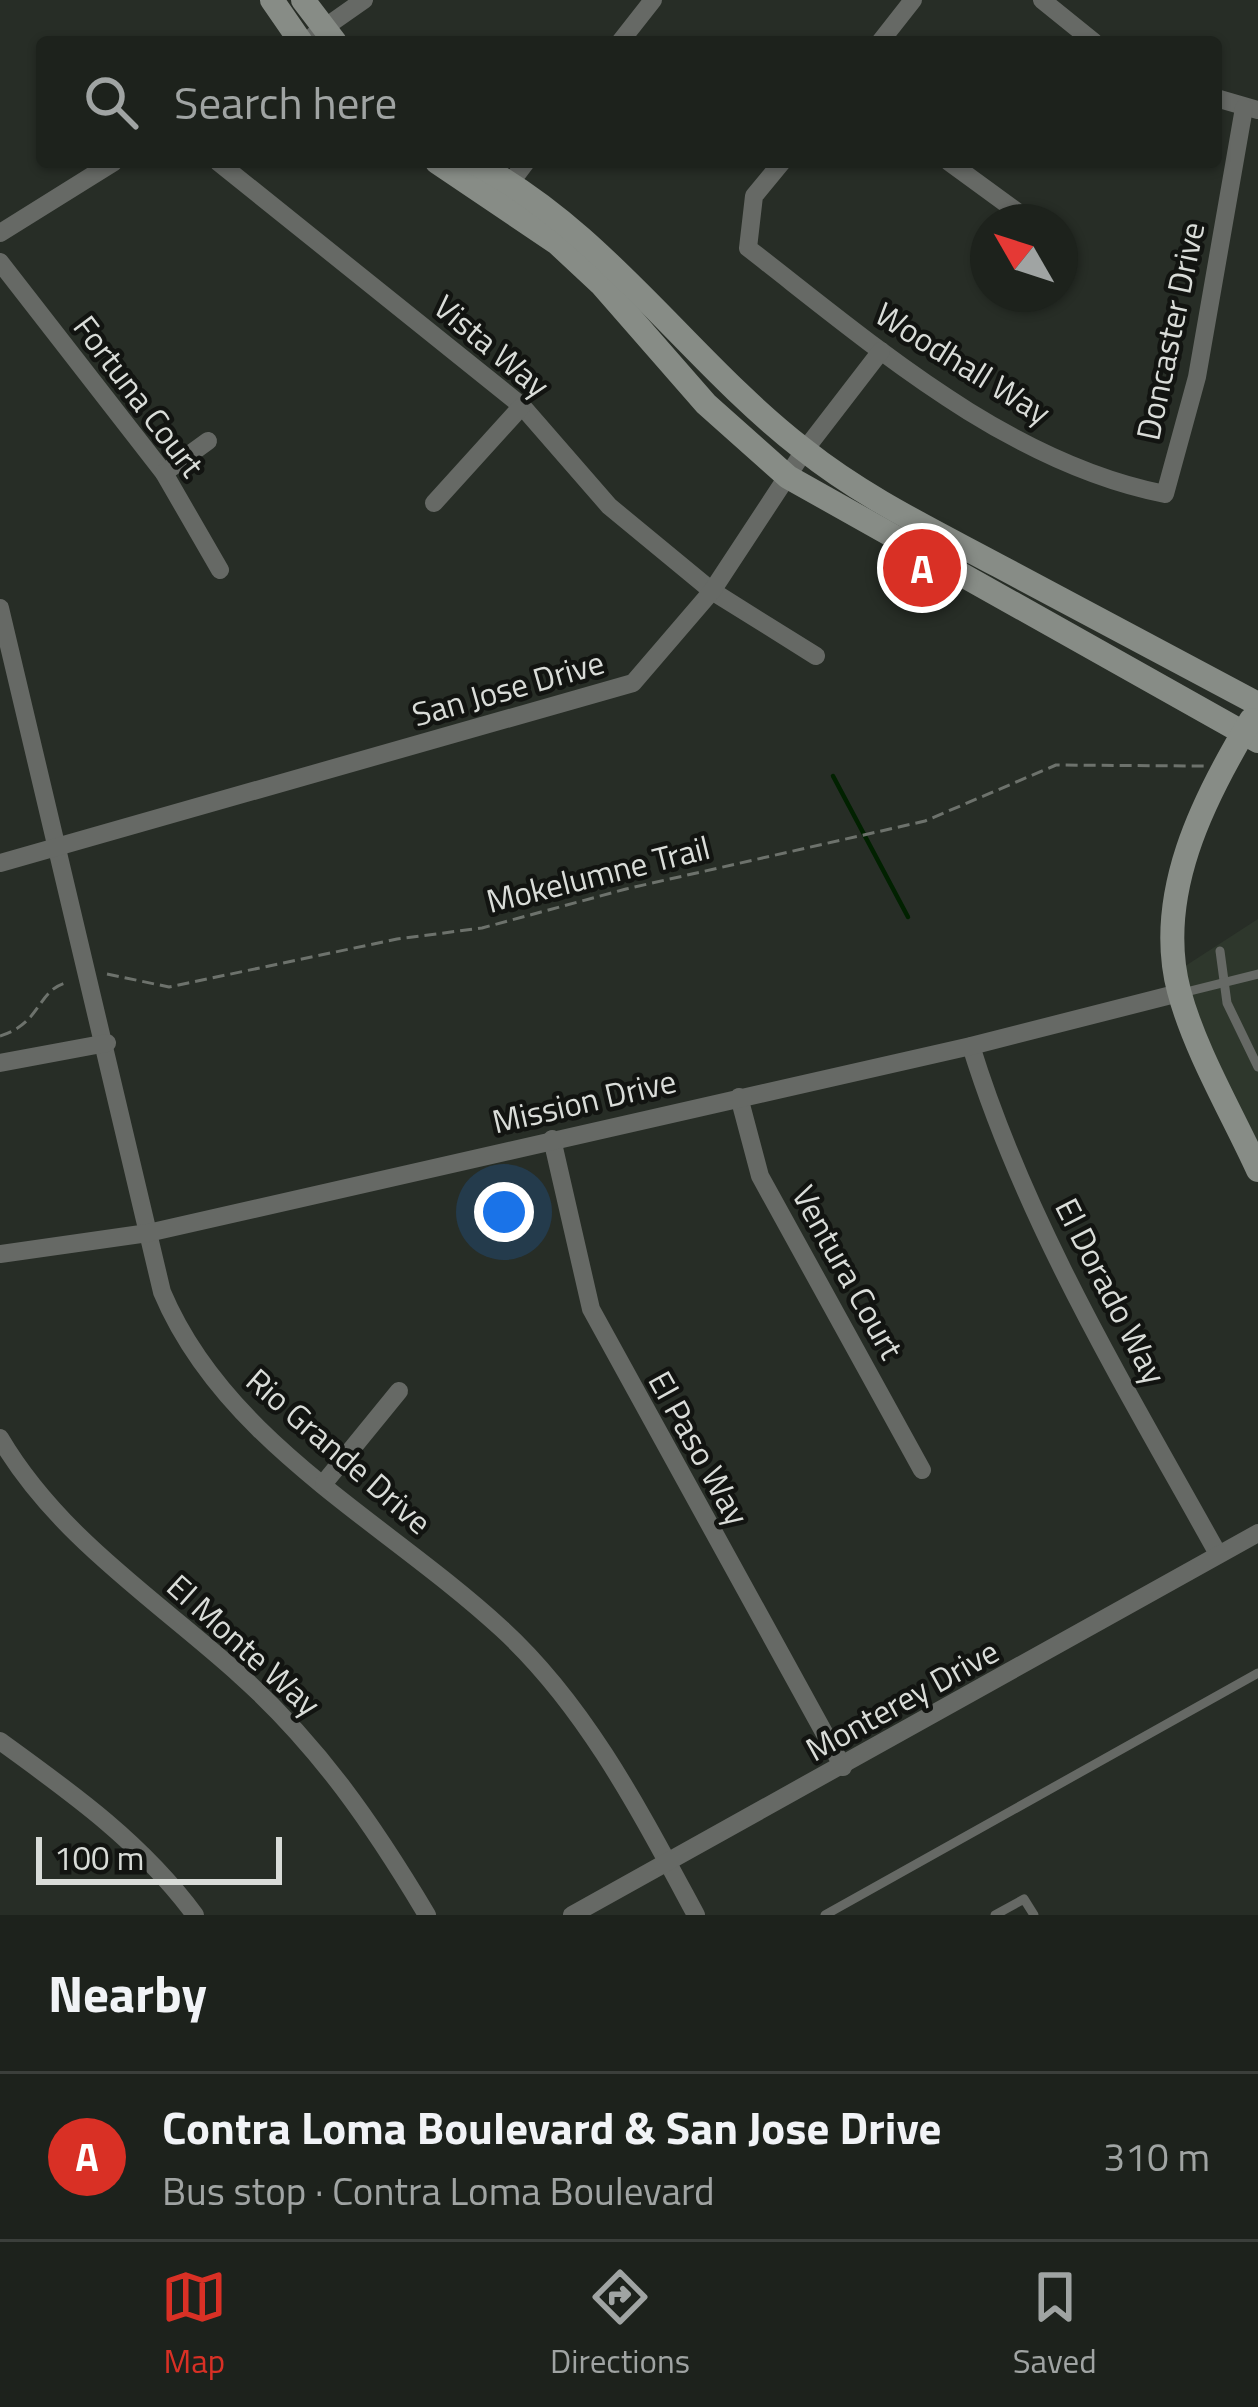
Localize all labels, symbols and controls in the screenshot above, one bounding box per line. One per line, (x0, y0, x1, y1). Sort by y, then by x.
search box (36, 36, 1222, 168)
text: Search here (174, 68, 397, 136)
icon: search (78, 69, 144, 135)
north arrow (970, 204, 1078, 312)
street label: Doncaster Drive (1122, 217, 1218, 445)
street label: Vista Way (423, 282, 561, 410)
street label: Woodhall Way (865, 289, 1061, 437)
street label: Fortuna Court (61, 304, 217, 488)
pin: A (883, 523, 961, 613)
street label: San Jose Drive (406, 637, 610, 739)
street label: Mokelumne Trail (481, 822, 715, 926)
street label: Mission Drive (487, 1056, 681, 1146)
street label: Ventura Court (780, 1176, 917, 1369)
your location (474, 1182, 534, 1242)
street label: El Dorado Way (1043, 1189, 1179, 1393)
street label: Rio Grande Drive (235, 1356, 443, 1546)
street label: El Paso Way (636, 1361, 762, 1535)
street label: El Monte Way (156, 1562, 332, 1728)
street label: Monterey Drive (796, 1626, 1008, 1774)
scale bar (36, 1831, 282, 1884)
text: 100 m (54, 1833, 144, 1883)
text: Nearby (48, 1954, 207, 2032)
text: Contra Loma Boulevard & San Jose Drive (162, 2093, 942, 2161)
text: A (75, 2127, 99, 2186)
text: 310 m (1103, 2127, 1210, 2186)
text: Bus stop · Contra Loma Boulevard (162, 2161, 715, 2220)
tab: Map (161, 2264, 227, 2386)
tab: Directions (550, 2264, 690, 2386)
tab: Saved (1013, 2264, 1097, 2386)

